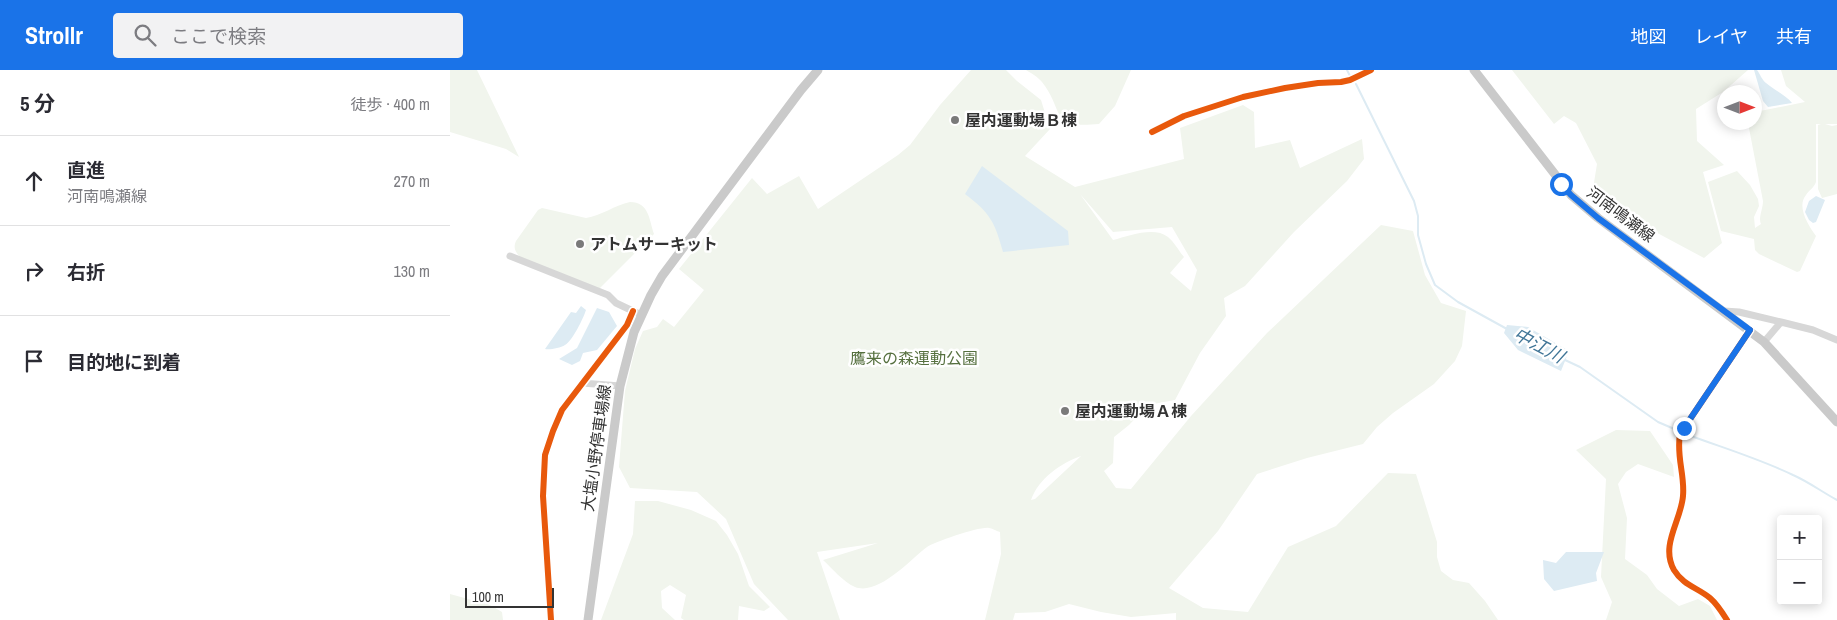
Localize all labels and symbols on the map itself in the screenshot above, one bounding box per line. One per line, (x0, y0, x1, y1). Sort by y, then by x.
north arrow (1717, 85, 1762, 130)
place label: 屋内運動場Ｂ棟 (965, 109, 1077, 131)
marker: 屋内運動場Ｂ棟 (949, 114, 961, 126)
route start (1550, 173, 1573, 196)
street label: 河南鳴瀬線 (1582, 181, 1660, 247)
place label: アトムサーキット (590, 233, 718, 255)
marker: アトムサーキット (574, 238, 586, 250)
water label: 中江川 (1509, 321, 1570, 370)
park label: 鷹来の森運動公園 (850, 347, 978, 369)
street label: 大塩小野停車場線 (576, 383, 616, 513)
place label: 屋内運動場Ａ棟 (1075, 400, 1187, 422)
marker: 屋内運動場Ａ棟 (1059, 405, 1071, 417)
route end (1673, 417, 1696, 440)
scale bar (465, 585, 554, 608)

